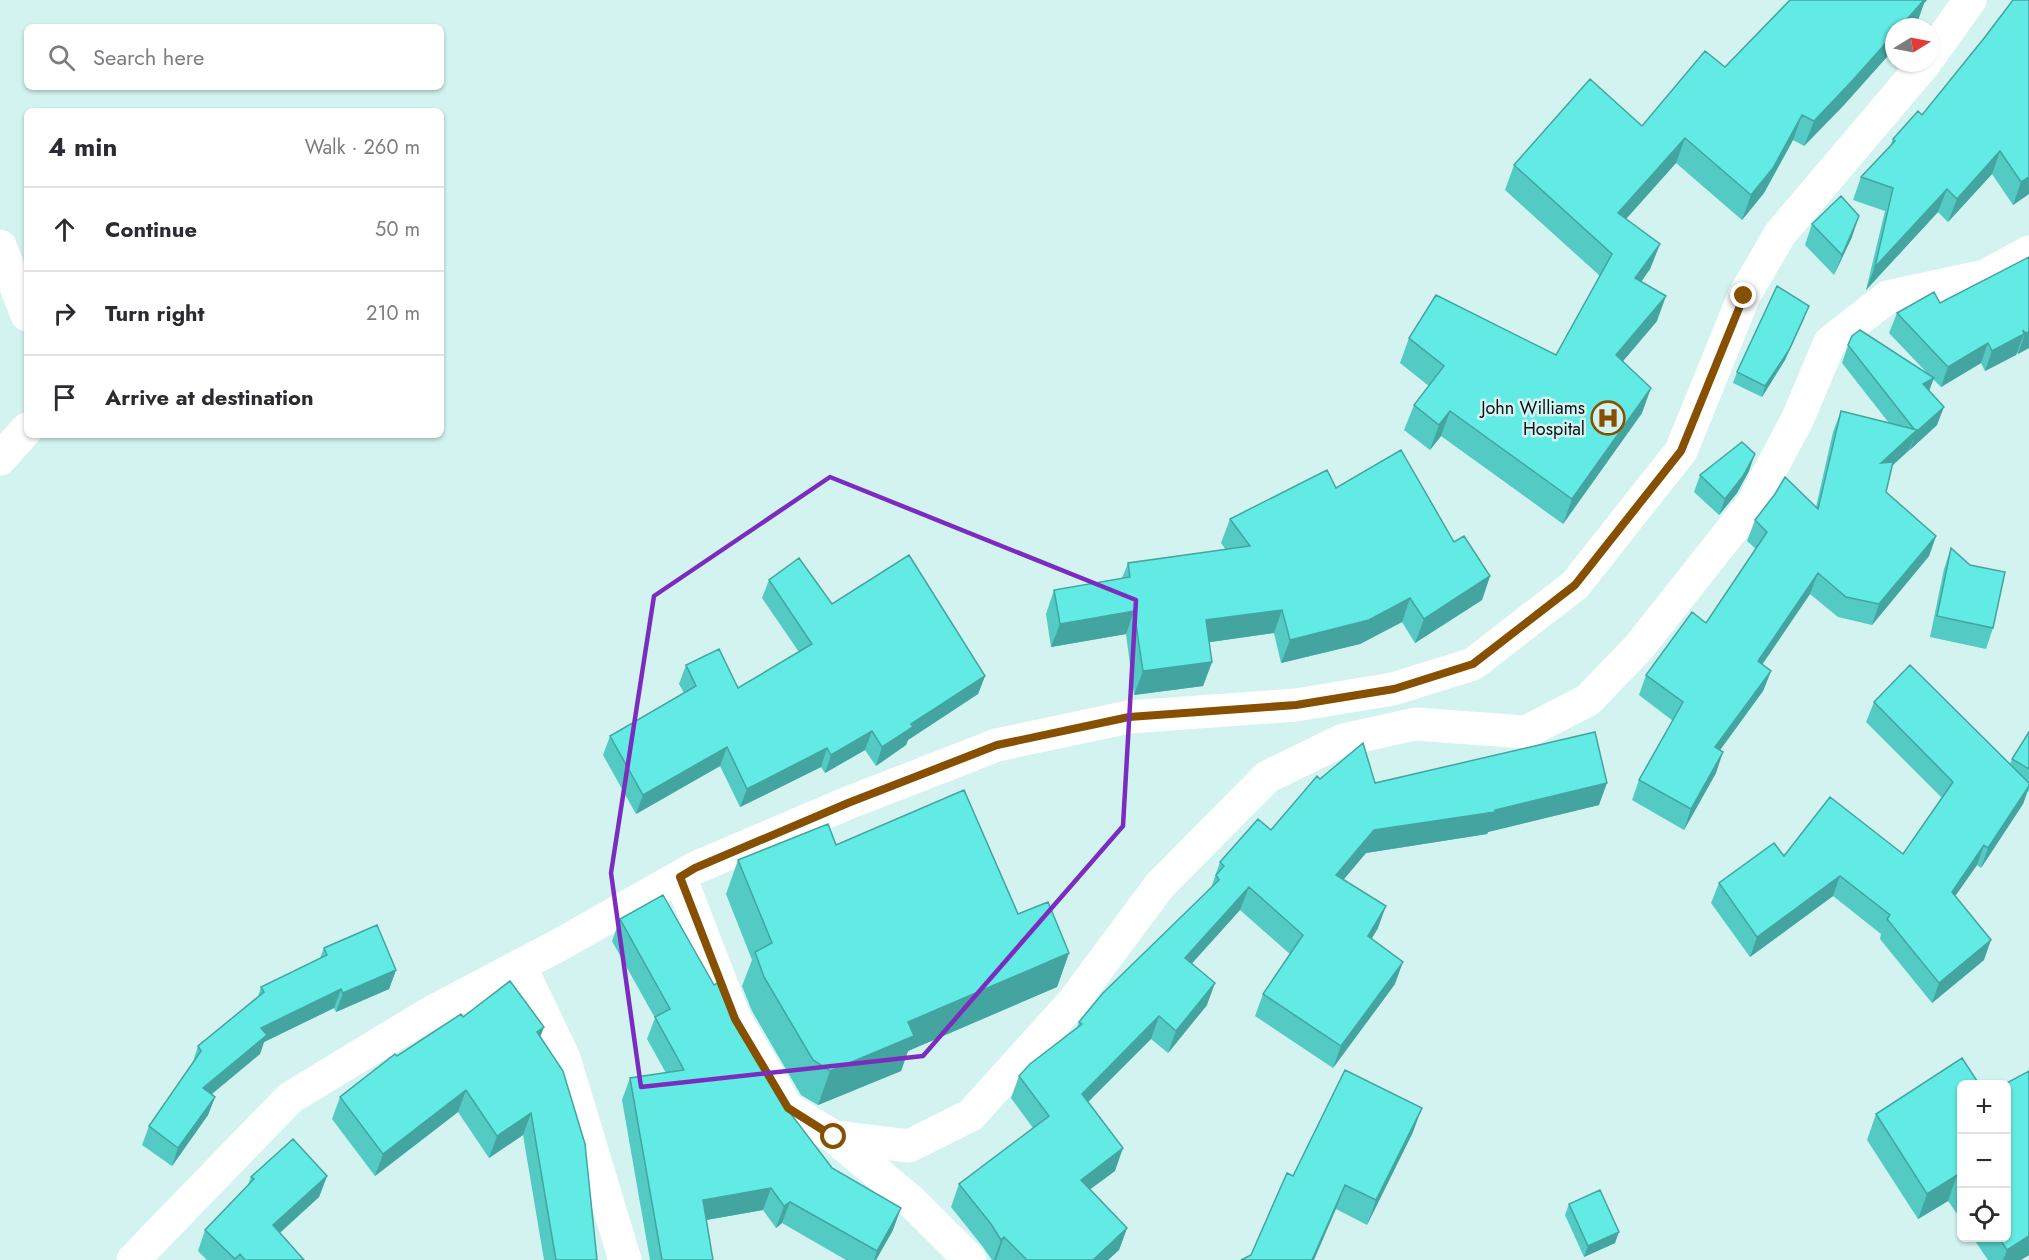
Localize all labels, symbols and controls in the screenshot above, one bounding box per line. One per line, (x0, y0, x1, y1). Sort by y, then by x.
north arrow (1885, 18, 1939, 72)
search box (24, 24, 444, 90)
icon: search (45, 41, 78, 74)
text: Search here (93, 41, 204, 73)
text: 4 min (48, 128, 117, 166)
text: Walk · 260 m (305, 133, 420, 162)
icon: ahead (48, 213, 81, 246)
text: Continue (105, 213, 197, 245)
text: 50 m (375, 215, 420, 244)
route end (1730, 282, 1756, 308)
icon: right (48, 297, 81, 330)
text: Turn right (105, 297, 205, 329)
text: 210 m (366, 299, 420, 328)
icon: arrive (48, 381, 81, 414)
text: Arrive at destination (105, 381, 314, 413)
place label: John Williams Hospital (1479, 395, 1585, 442)
hospital icon: John Williams Hospital (1590, 400, 1626, 436)
map controls (1957, 1080, 2011, 1242)
button: + (1957, 1080, 2011, 1134)
route start (820, 1123, 846, 1149)
button: − (1957, 1134, 2011, 1188)
button: locate (1957, 1188, 2011, 1242)

